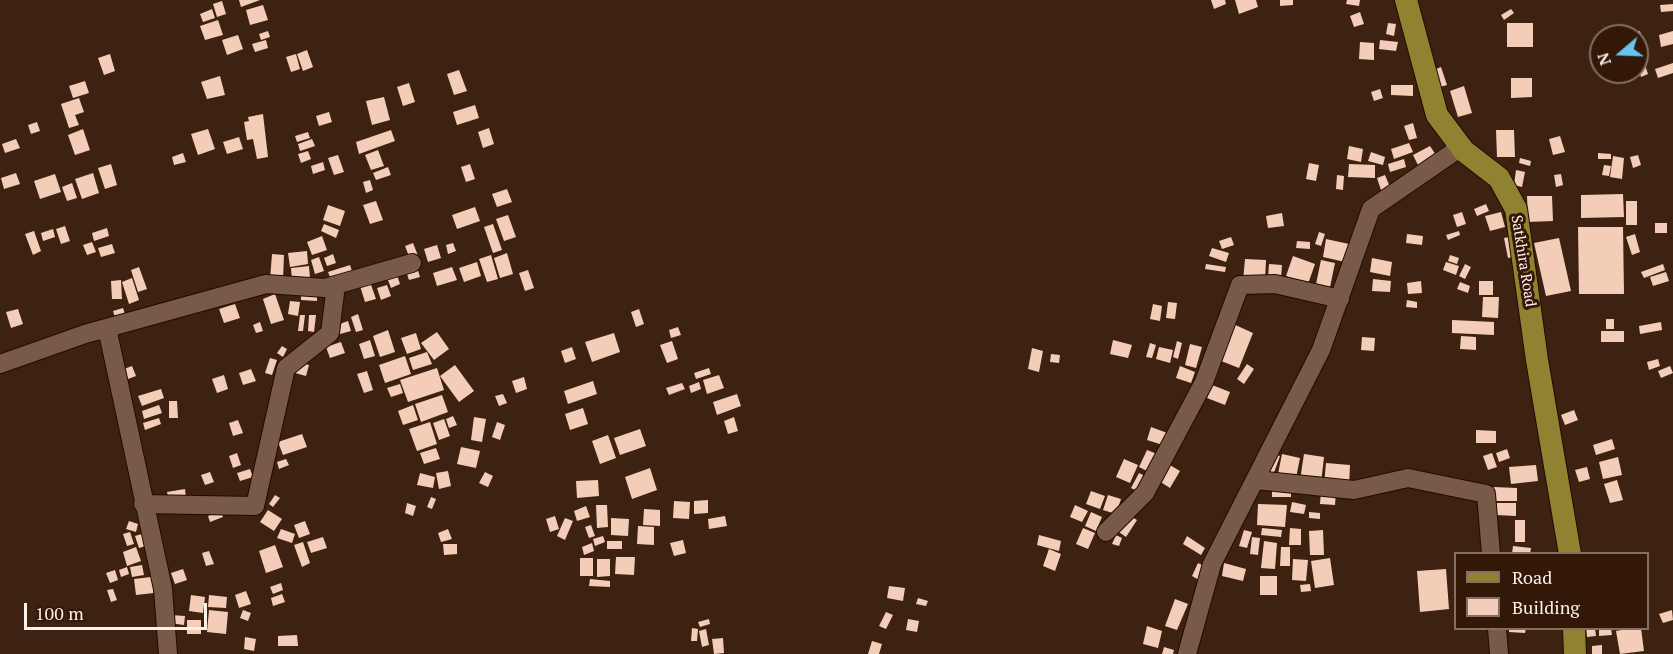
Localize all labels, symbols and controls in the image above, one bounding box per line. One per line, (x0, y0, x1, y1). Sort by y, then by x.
north arrow (1589, 24, 1649, 84)
text: N (1591, 50, 1616, 69)
street label: Satkhira Road (1507, 214, 1539, 308)
legend (1454, 552, 1649, 630)
text: Road (1512, 565, 1552, 589)
scale bar (27, 591, 210, 629)
text: Building (1512, 595, 1580, 619)
text: 100 m (35, 601, 84, 625)

